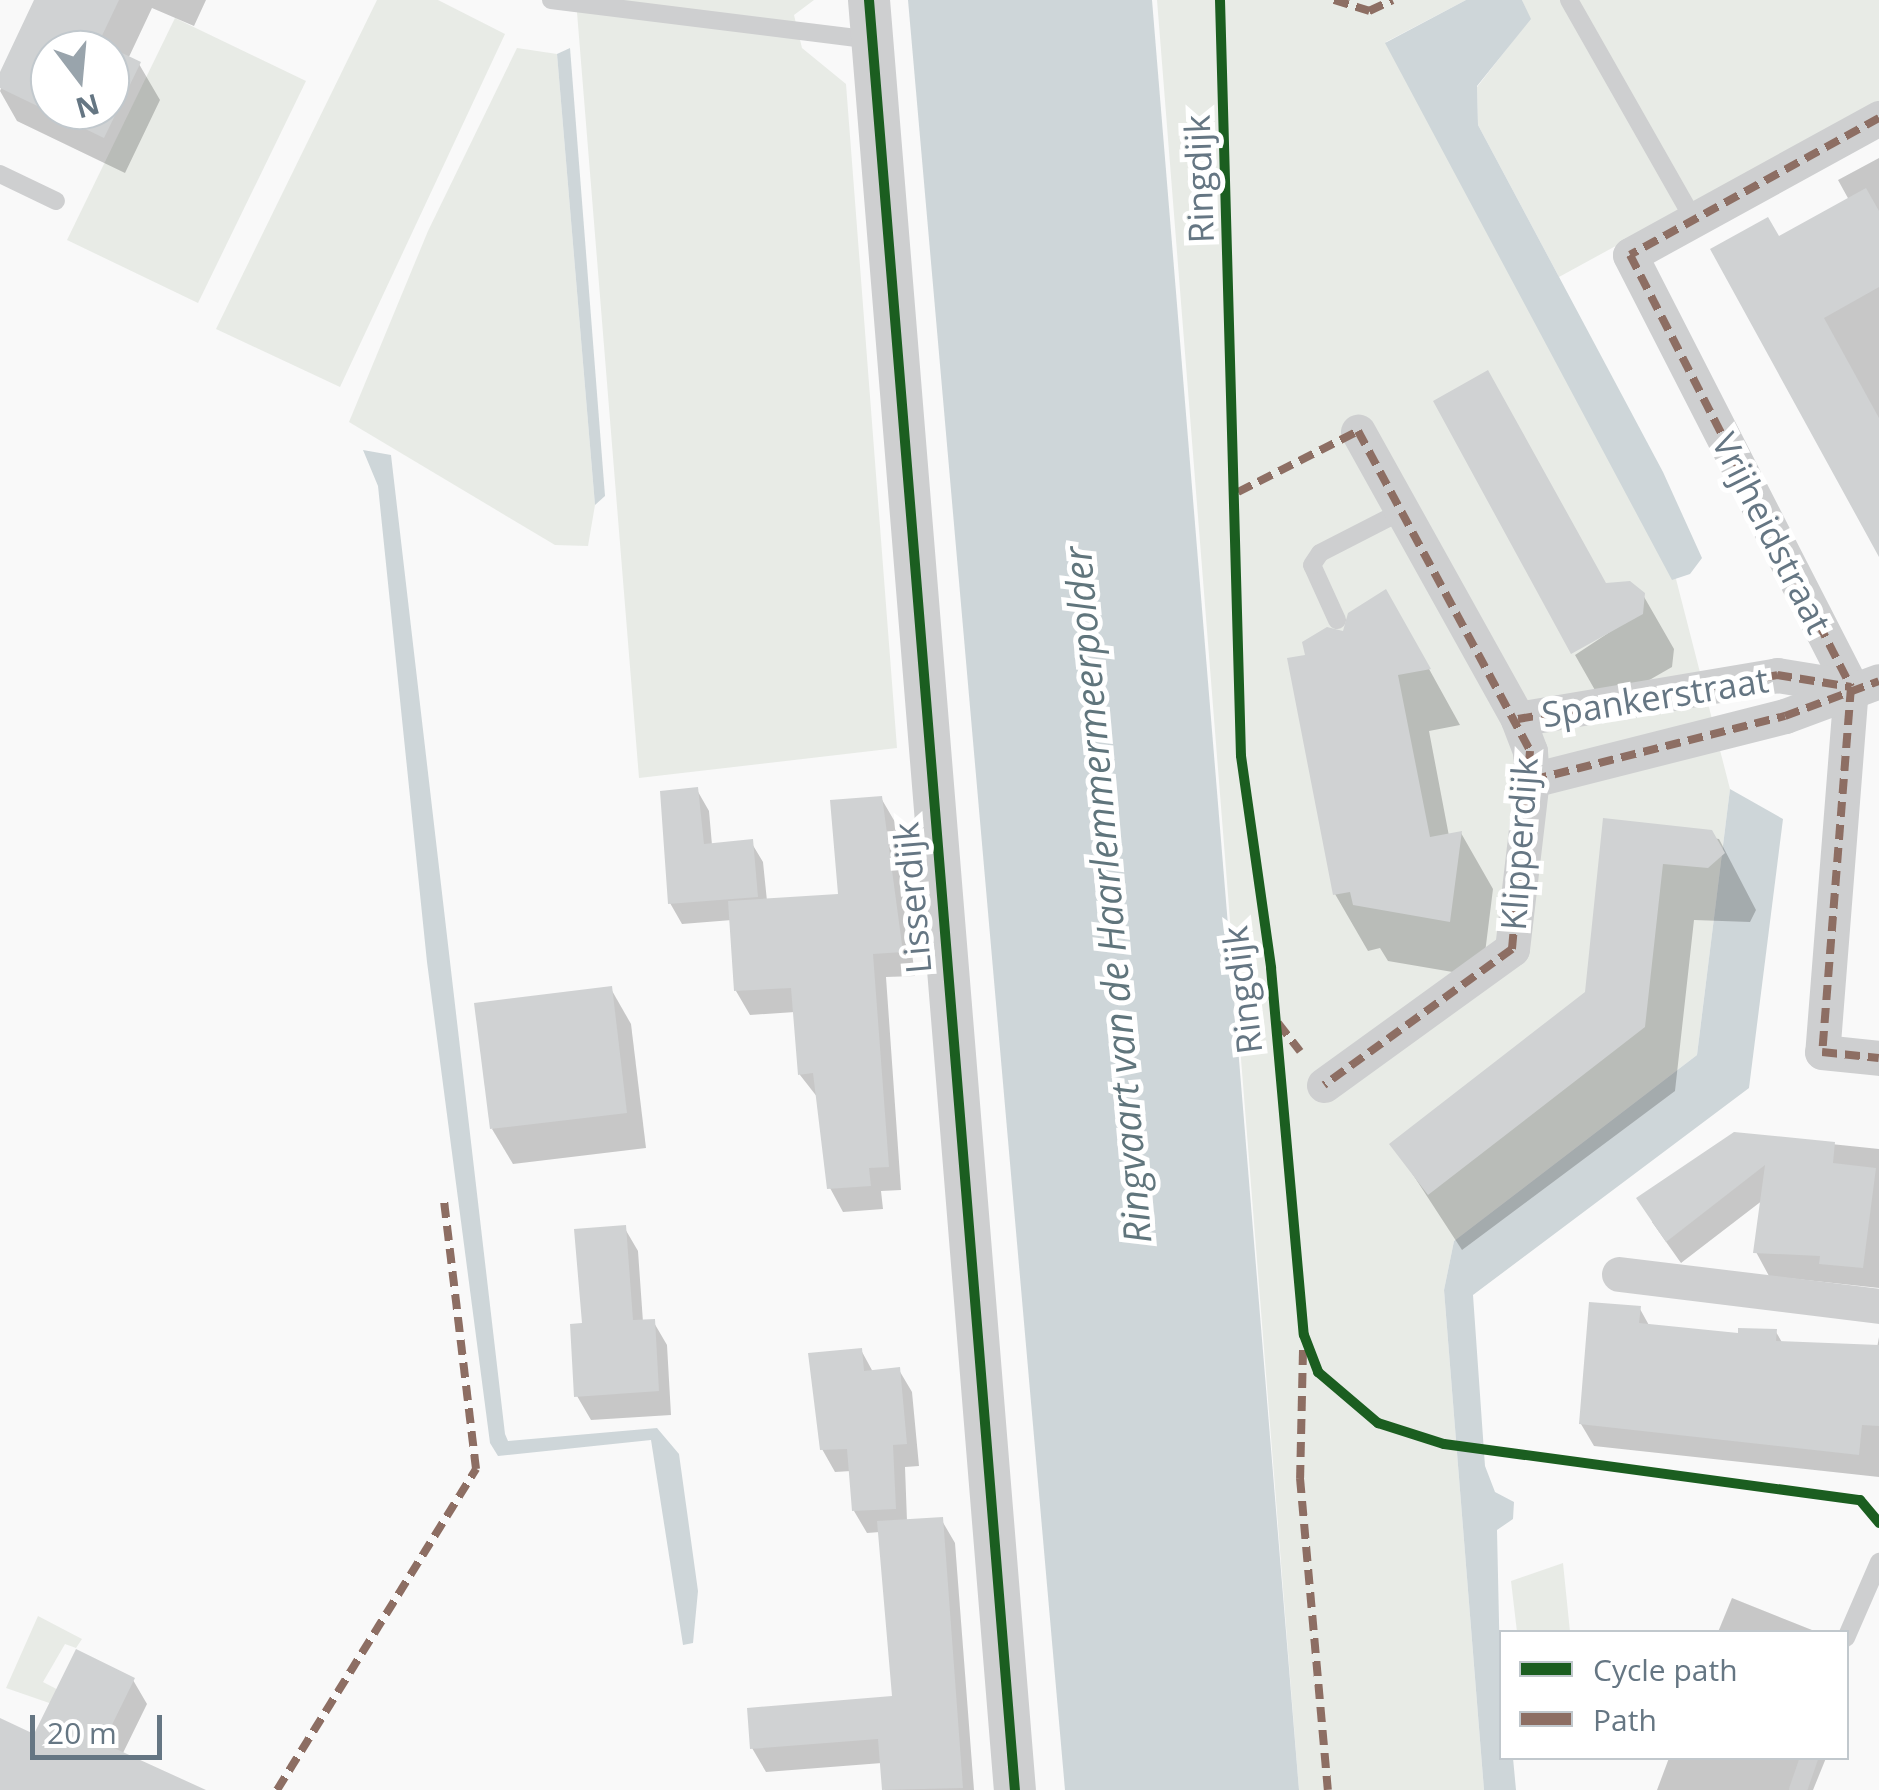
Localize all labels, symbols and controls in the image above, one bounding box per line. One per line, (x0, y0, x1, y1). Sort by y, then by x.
north arrow (30, 30, 130, 130)
text: N (72, 86, 104, 128)
street label: Ringdijk (1176, 114, 1222, 244)
street label: Vrijheidstraat (1704, 426, 1840, 640)
water label: Ringvaart van de Haarlemmermeerpolder (1054, 545, 1160, 1245)
street label: Spankerstraat (1539, 658, 1771, 736)
street label: Klipperdijk (1492, 756, 1546, 932)
street label: Lisserdijk (884, 821, 940, 975)
street label: Ringdijk (1213, 924, 1271, 1056)
legend (1499, 1630, 1849, 1760)
text: Cycle path (1593, 1649, 1738, 1690)
scale bar (35, 1695, 168, 1757)
text: Path (1593, 1699, 1657, 1740)
text: 20 m (47, 1712, 117, 1753)

